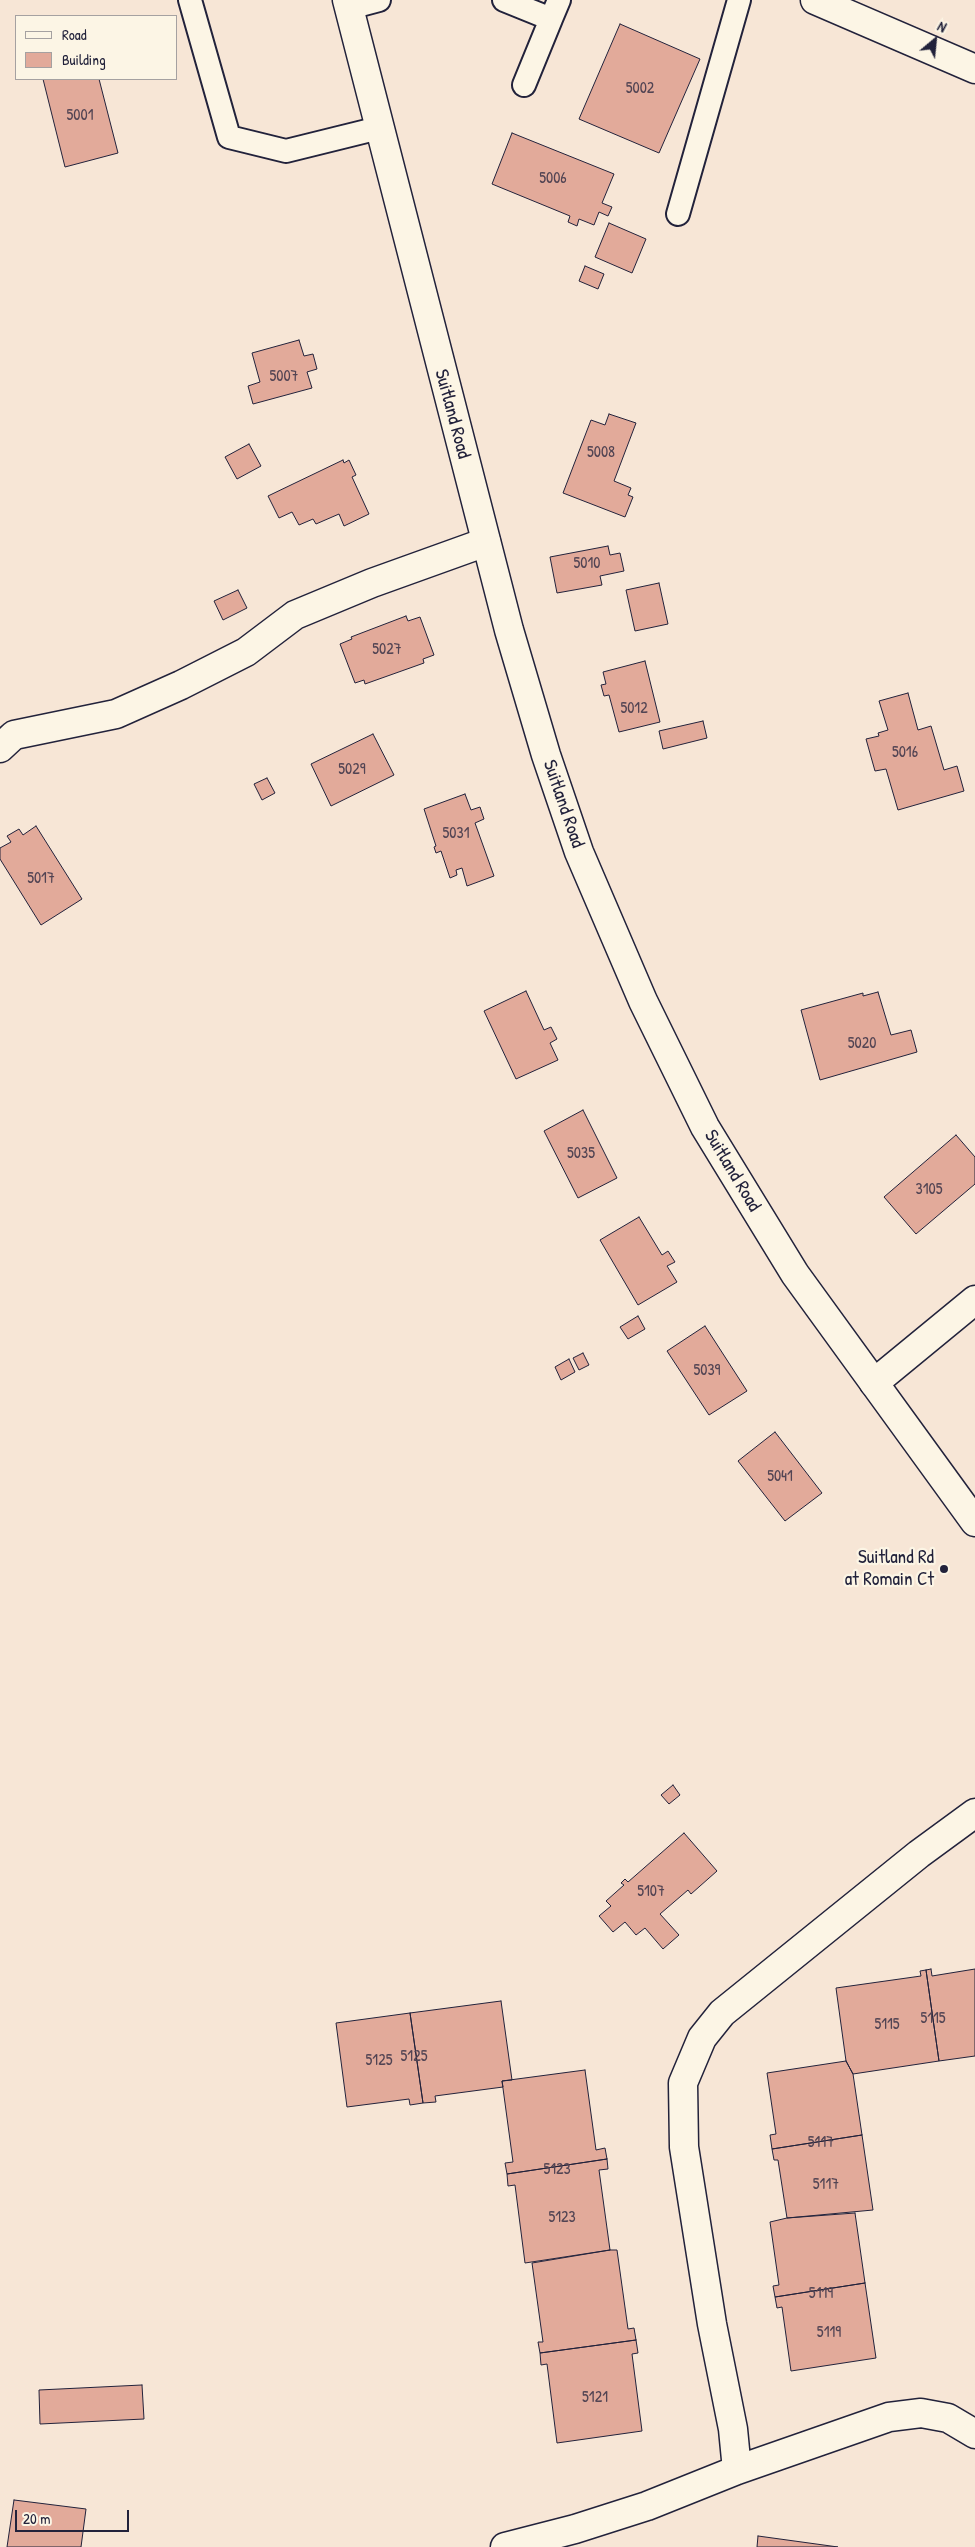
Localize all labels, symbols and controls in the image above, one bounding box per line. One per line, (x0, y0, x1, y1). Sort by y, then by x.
legend (15, 15, 178, 80)
north arrow (910, 15, 960, 65)
text: N (935, 16, 950, 36)
text: Road (62, 24, 87, 45)
text: Building (62, 49, 106, 70)
house number: 5002 (626, 79, 654, 99)
house number: 5001 (67, 106, 93, 126)
house number: 5006 (539, 169, 567, 189)
house number: 5007 (269, 367, 299, 387)
street label: Suitland Road (429, 367, 475, 461)
house number: 5008 (587, 443, 615, 463)
house number: 5010 (574, 554, 600, 574)
house number: 5027 (372, 640, 402, 660)
house number: 5012 (620, 699, 648, 719)
house number: 5016 (892, 743, 918, 763)
street label: Suitland Road (537, 757, 589, 851)
house number: 5029 (338, 760, 366, 780)
house number: 5031 (443, 824, 469, 844)
house number: 5017 (27, 869, 55, 889)
house number: 5020 (848, 1034, 876, 1054)
street label: Suitland Road (699, 1126, 765, 1216)
house number: 5035 (567, 1144, 595, 1164)
house number: 3105 (916, 1180, 942, 1200)
house number: 5039 (694, 1361, 720, 1381)
house number: 5041 (767, 1467, 793, 1487)
place label: Suitland Rd at Romain Ct (845, 1547, 934, 1591)
marker: Suitland Rd at Romain Ct (938, 1563, 950, 1575)
house number: 5107 (637, 1882, 665, 1902)
house number: 5115 (920, 2009, 946, 2029)
house number: 5115 (874, 2015, 900, 2035)
house number: 5125 (401, 2047, 427, 2067)
house number: 5125 (366, 2051, 392, 2071)
house number: 5117 (808, 2133, 834, 2153)
house number: 5123 (543, 2160, 571, 2180)
house number: 5117 (813, 2175, 839, 2195)
house number: 5123 (548, 2208, 576, 2228)
house number: 5119 (809, 2284, 833, 2304)
house number: 5119 (817, 2323, 841, 2343)
house number: 5121 (582, 2388, 608, 2408)
scale bar (18, 2500, 131, 2532)
text: 20 m (23, 2508, 50, 2529)

